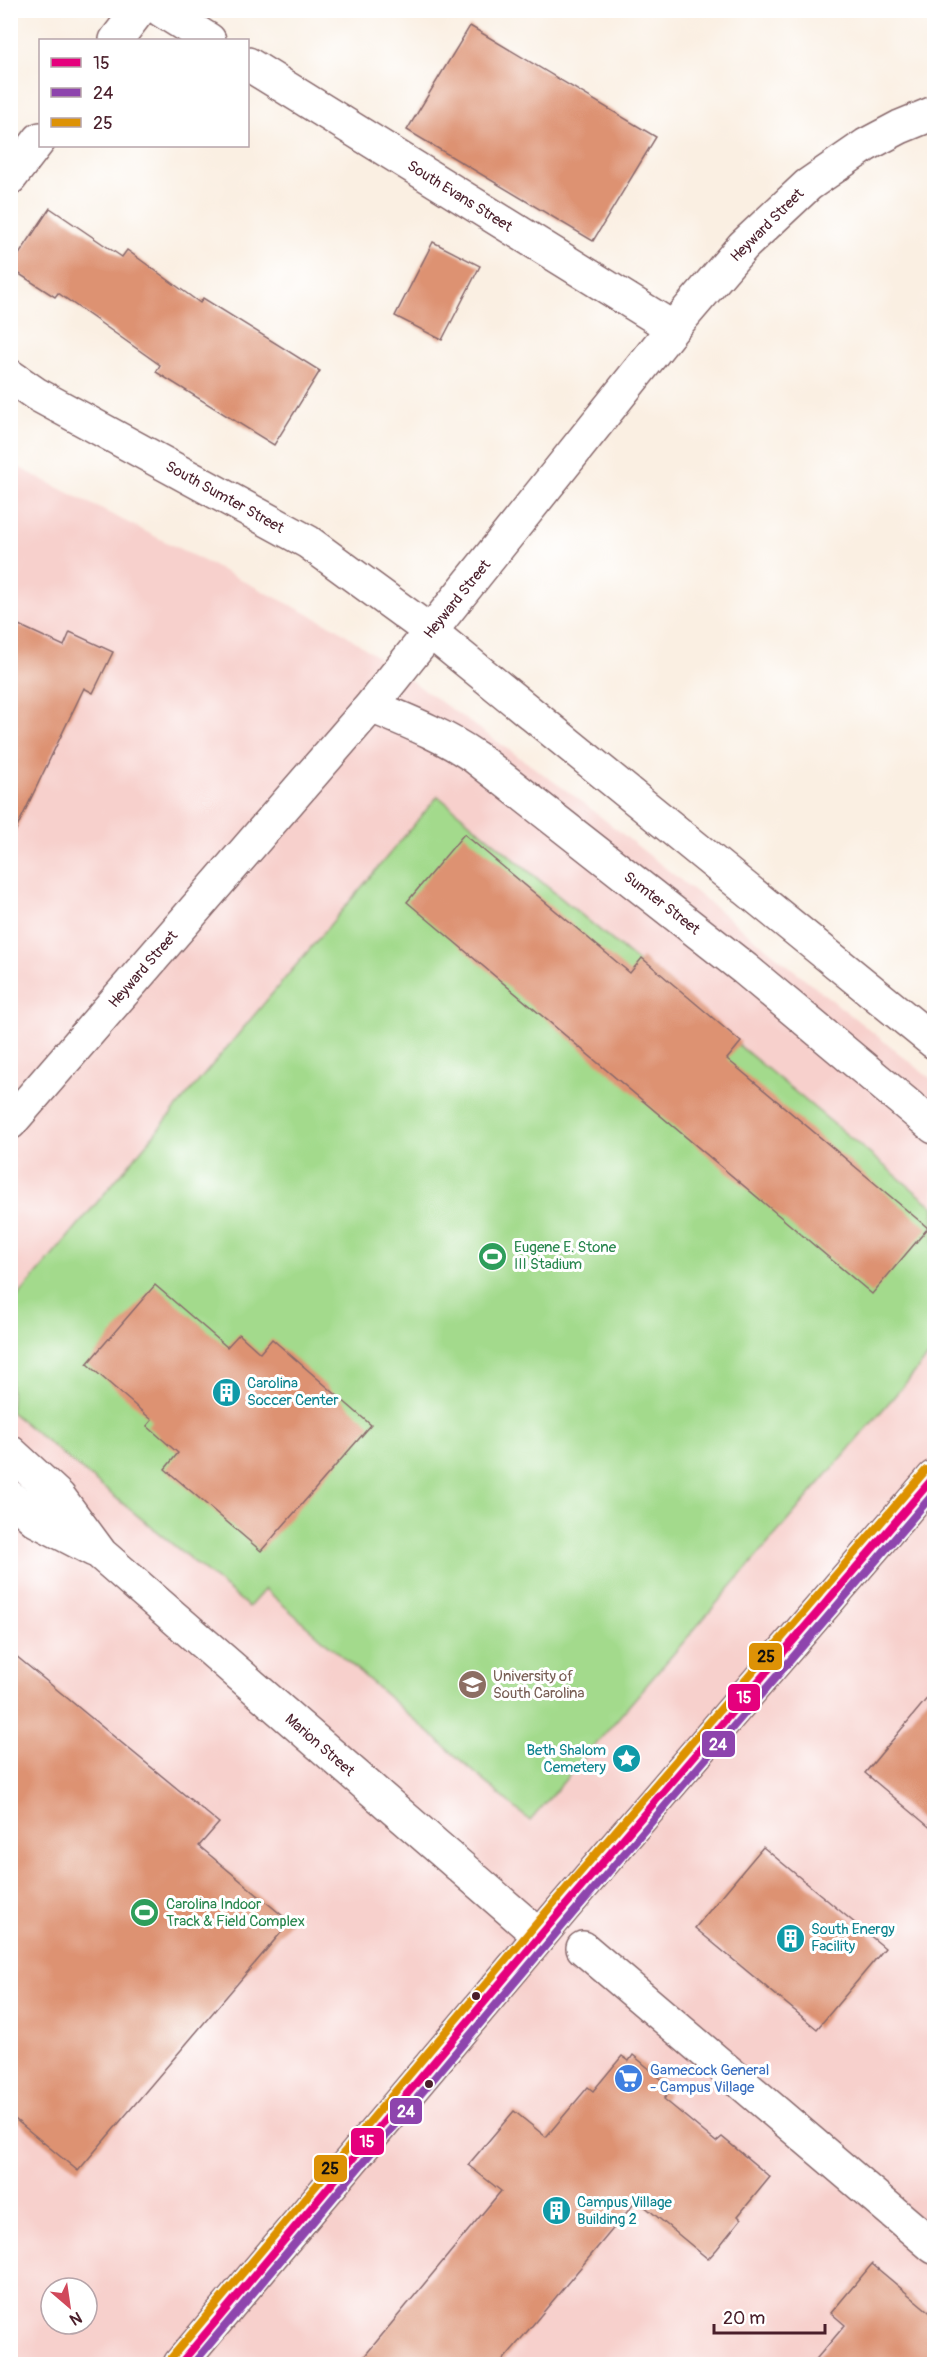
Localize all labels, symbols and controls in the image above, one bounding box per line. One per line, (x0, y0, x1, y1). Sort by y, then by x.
legend (39, 39, 249, 147)
text: 15 (93, 52, 110, 75)
text: 24 (93, 82, 114, 105)
text: 25 (93, 112, 113, 135)
street label: South Evans Street (404, 156, 517, 237)
street label: Heyward Street (727, 184, 809, 266)
street label: South Sumter Street (162, 457, 288, 538)
street label: Heyward Street (420, 555, 496, 643)
street label: Sumter Street (620, 868, 704, 940)
street label: Heyward Street (105, 926, 183, 1012)
place label: Eugene E. Stone III Stadium (514, 1238, 617, 1274)
sports icon: Eugene E. Stone III Stadium (477, 1240, 509, 1272)
place label: Carolina Soccer Center (247, 1374, 339, 1410)
building icon: Carolina Soccer Center (210, 1376, 242, 1408)
line badge: 25 (748, 1642, 783, 1671)
text: 25 (757, 1647, 775, 1667)
place label: University of South Carolina (493, 1667, 585, 1703)
school or university icon: University of South Carolina (456, 1669, 488, 1701)
line badge: 15 (727, 1683, 761, 1712)
text: 15 (737, 1688, 752, 1708)
street label: Marion Street (281, 1710, 359, 1781)
line badge: 24 (701, 1730, 736, 1758)
text: 24 (709, 1735, 728, 1755)
place label: Beth Shalom Cemetery (527, 1741, 607, 1777)
place icon: Beth Shalom Cemetery (611, 1743, 643, 1775)
place label: Carolina Indoor Track & Field Complex (166, 1895, 305, 1931)
sports icon: Carolina Indoor Track & Field Complex (129, 1897, 161, 1929)
place label: South Energy Facility (811, 1920, 895, 1956)
building icon: South Energy Facility (774, 1922, 806, 1954)
unlabelled marker (470, 1990, 482, 2002)
place label: Gamecock General - Campus Village (650, 2061, 769, 2097)
supermarket icon: Gamecock General - Campus Village (613, 2063, 645, 2095)
unlabelled marker (423, 2078, 435, 2090)
line badge: 24 (389, 2097, 423, 2125)
text: 24 (397, 2102, 416, 2122)
line badge: 15 (350, 2127, 385, 2156)
text: 15 (360, 2132, 375, 2152)
line badge: 25 (313, 2154, 348, 2183)
text: 25 (321, 2159, 339, 2179)
place label: Campus Village Building 2 (577, 2193, 672, 2229)
building icon: Campus Village Building 2 (540, 2195, 572, 2227)
north arrow (39, 2276, 99, 2336)
scale bar (714, 2297, 825, 2335)
text: N (66, 2307, 85, 2330)
text: 20 m (723, 2307, 765, 2330)

